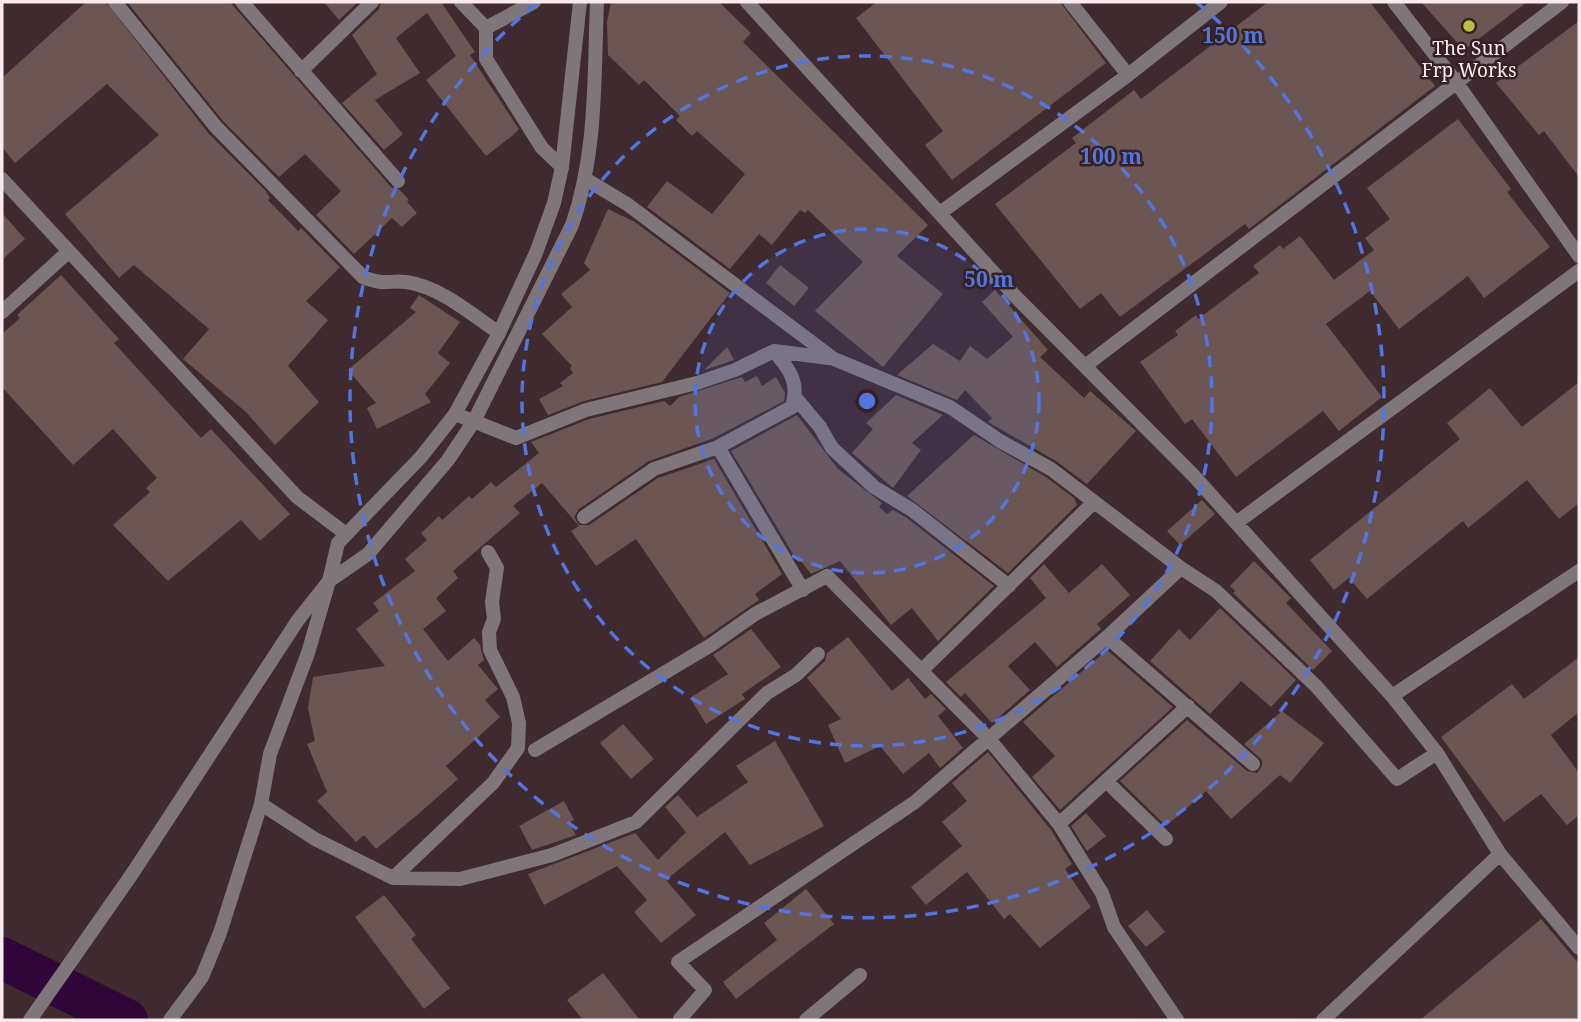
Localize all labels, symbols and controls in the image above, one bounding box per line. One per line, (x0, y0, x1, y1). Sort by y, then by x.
marker: The Sun Frp Works (1461, 18, 1477, 34)
text: 150 m (1202, 21, 1264, 49)
place label: The Sun Frp Works (1421, 35, 1517, 83)
text: 100 m (1080, 142, 1142, 170)
text: 50 m (964, 265, 1014, 293)
centre of rings (855, 389, 879, 413)

